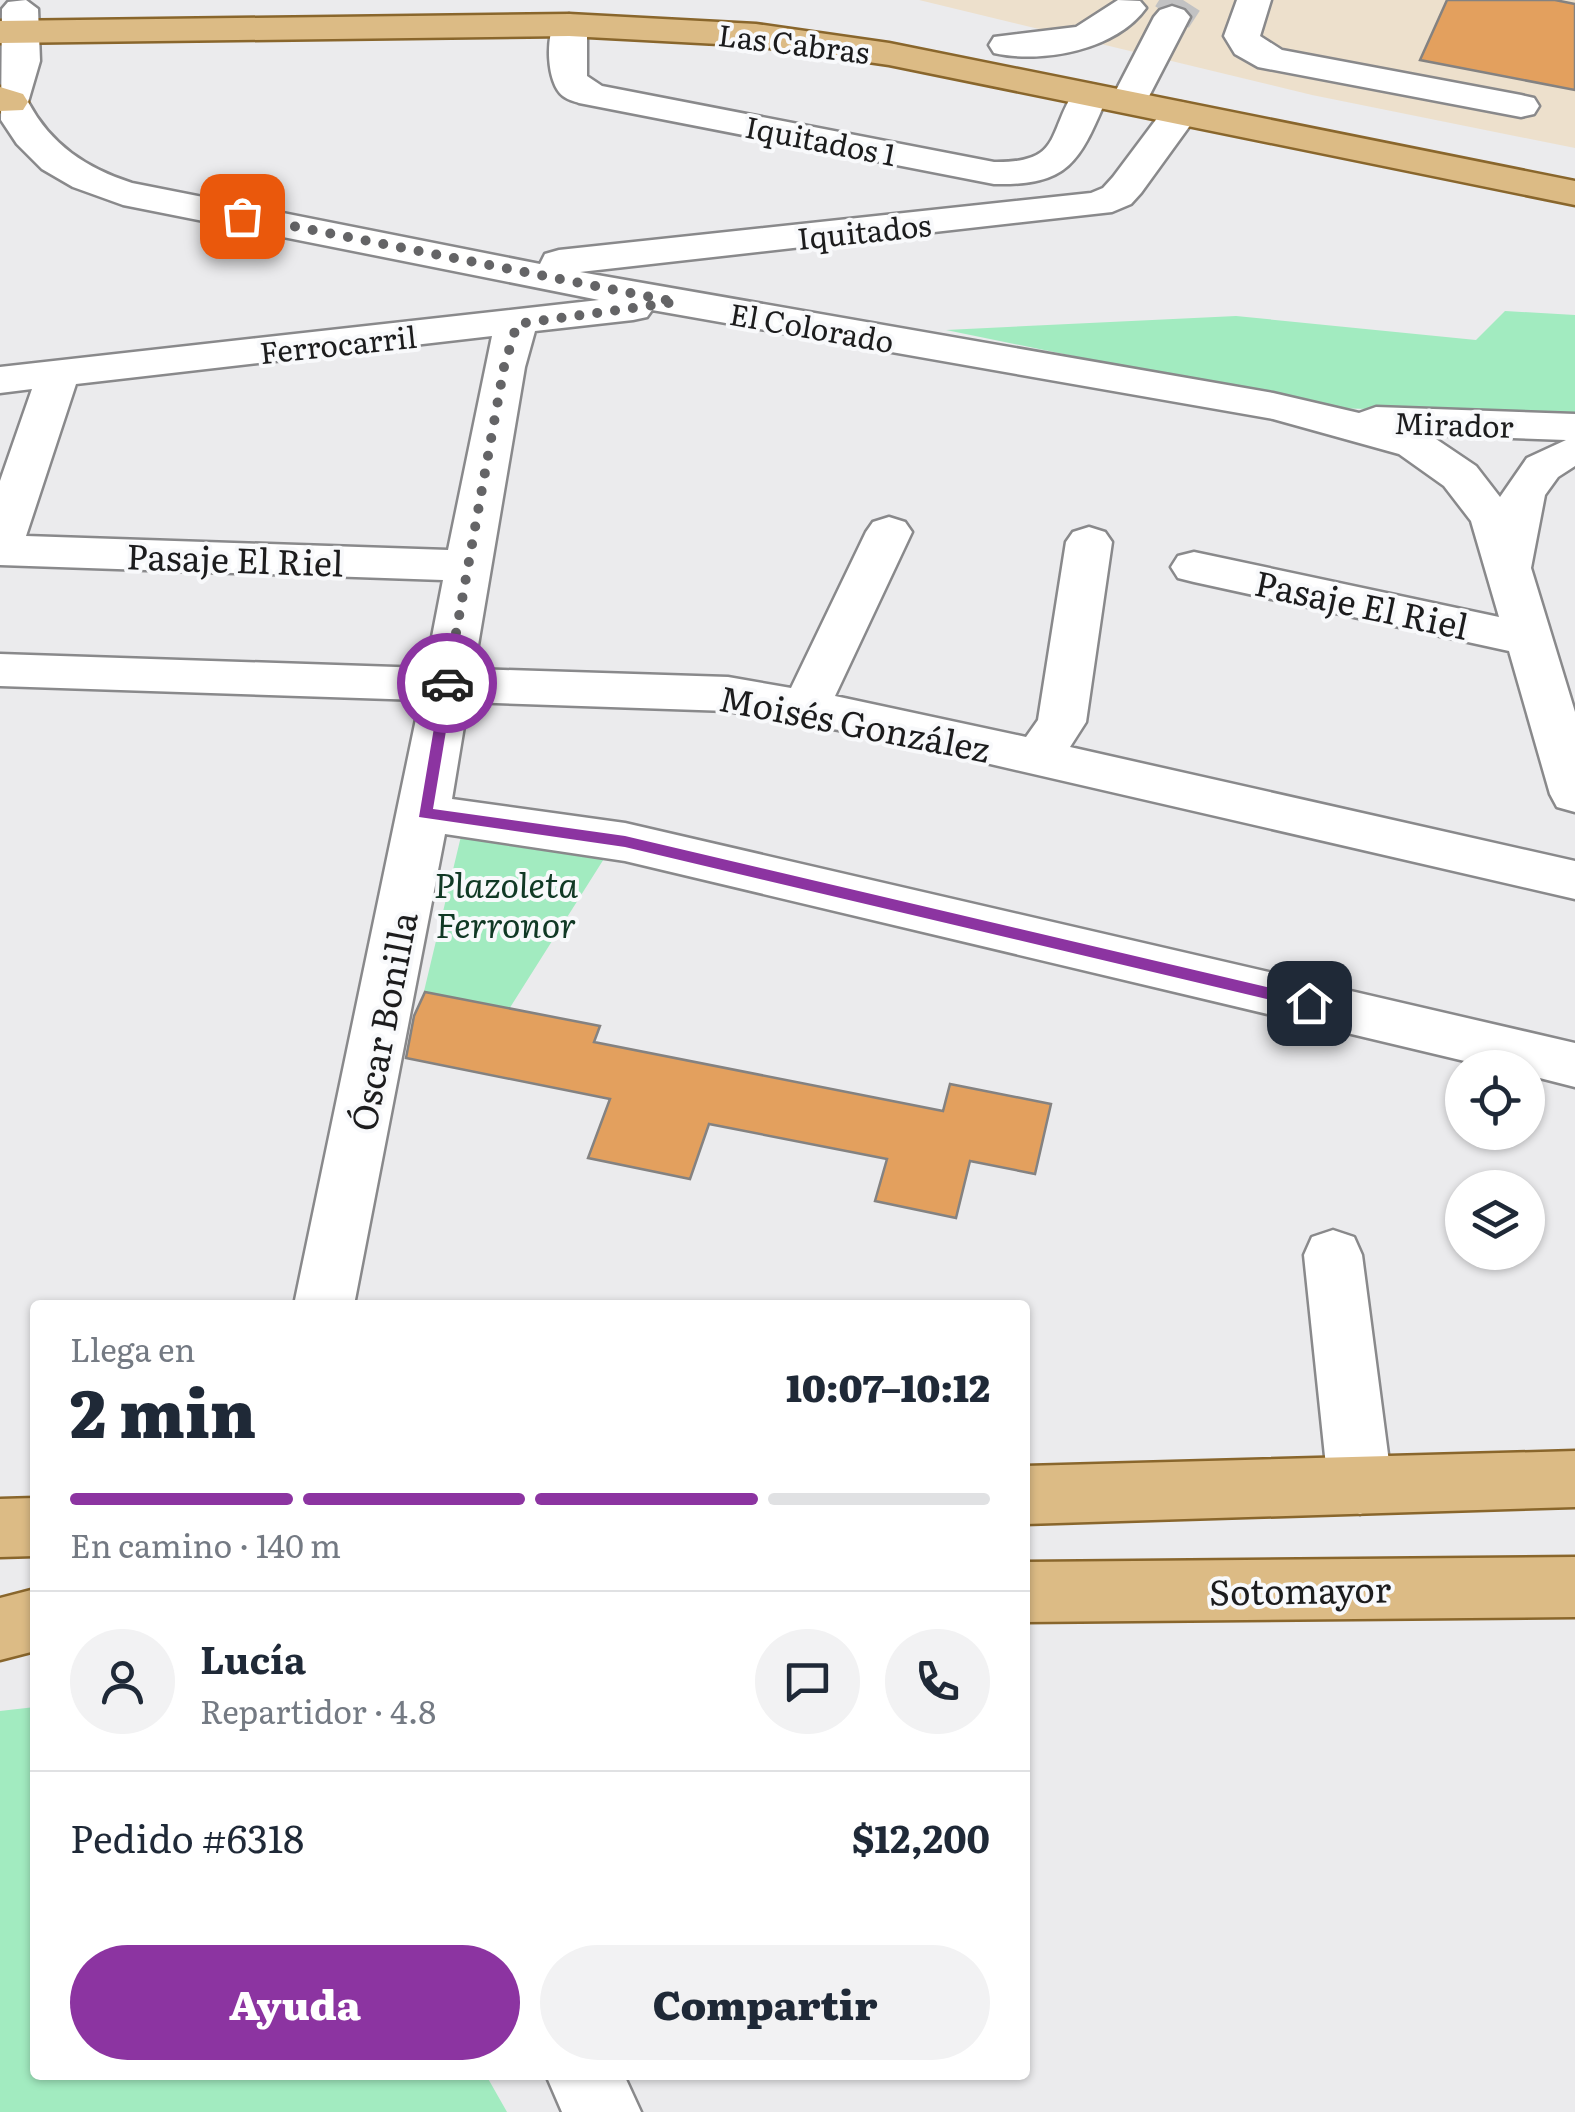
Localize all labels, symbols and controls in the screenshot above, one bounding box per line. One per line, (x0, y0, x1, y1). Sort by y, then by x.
street label: Las Cabras (716, 11, 872, 73)
street label: Iquitados 1 (742, 103, 900, 175)
pin (200, 174, 285, 259)
icon: bag (215, 189, 270, 244)
street label: Iquitados (795, 201, 933, 259)
street label: El Colorado (726, 290, 898, 362)
street label: Ferrocarril (257, 313, 419, 373)
street label: Mirador (1394, 399, 1514, 447)
street label: Pasaje El Riel (126, 528, 344, 588)
street label: Pasaje El Riel (1250, 555, 1474, 651)
courier (397, 633, 497, 733)
icon: car (420, 656, 475, 711)
street label: Moisés González (715, 670, 995, 774)
park label: Plazoleta Ferronor (434, 857, 578, 949)
street label: Óscar Bonilla (335, 907, 429, 1135)
pin (1267, 961, 1352, 1046)
icon: home (1282, 976, 1337, 1031)
map controls (1445, 1050, 1545, 1270)
button: locate (1445, 1050, 1545, 1150)
button: layers (1445, 1170, 1545, 1270)
text: Llega en (70, 1324, 195, 1372)
text: 10:07–10:12 (786, 1357, 990, 1414)
text: 2 min (70, 1361, 256, 1458)
text: En camino · 140 m (70, 1520, 341, 1568)
street label: Sotomayor (1209, 1561, 1392, 1617)
button: person (70, 1629, 175, 1734)
text: Lucía (200, 1629, 306, 1686)
button: chat (755, 1629, 860, 1734)
button: phone (885, 1629, 990, 1734)
text: Repartidor · 4.8 (200, 1686, 436, 1734)
text: Pedido #6318 (70, 1808, 304, 1865)
text: $12,200 (852, 1808, 990, 1865)
button: Ayuda (70, 1945, 520, 2060)
button: Compartir (540, 1945, 990, 2060)

